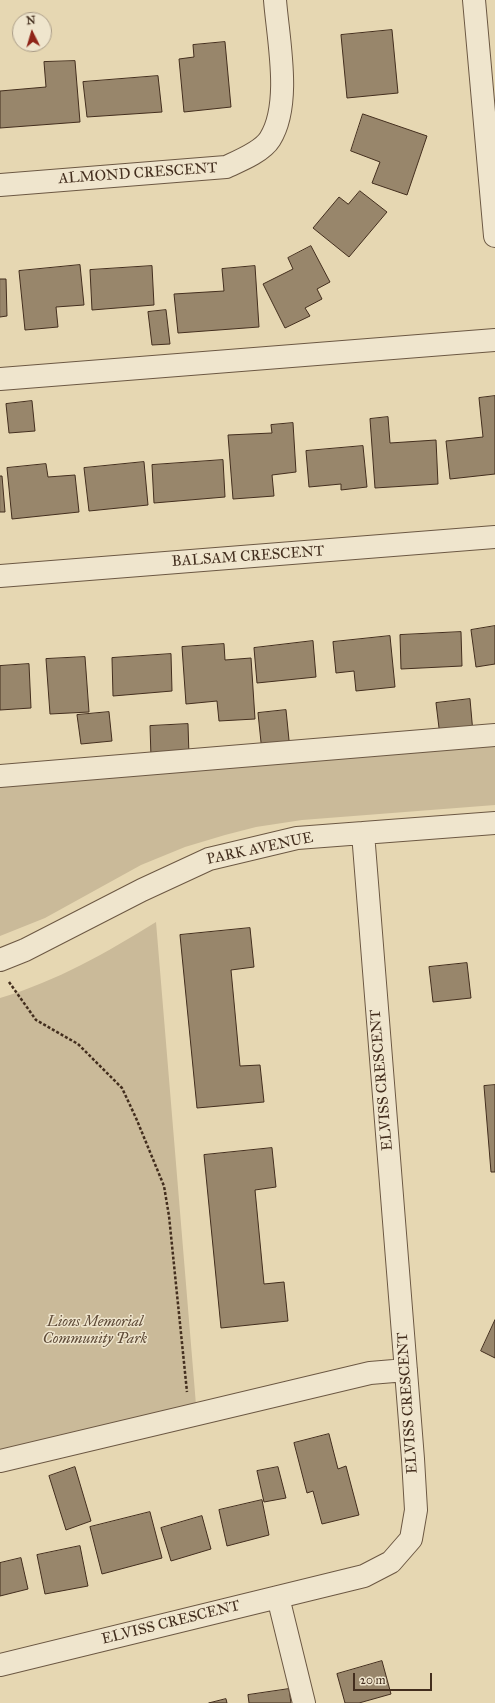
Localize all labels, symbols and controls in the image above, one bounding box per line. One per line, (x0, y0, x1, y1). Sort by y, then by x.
north arrow (12, 12, 52, 52)
text: N (26, 14, 36, 27)
street label: ALMOND CRESCENT (58, 159, 218, 189)
street label: BALSAM CRESCENT (171, 543, 325, 571)
street label: PARK AVENUE (205, 829, 315, 869)
street label: ELVISS CRESCENT (367, 1009, 397, 1151)
park label: Lions Memorial Community Park (43, 1313, 147, 1348)
street label: ELVISS CRESCENT (394, 1332, 422, 1474)
street label: ELVISS CRESCENT (100, 1597, 242, 1649)
scale bar (355, 1665, 434, 1691)
text: 20 m (360, 1673, 386, 1687)

